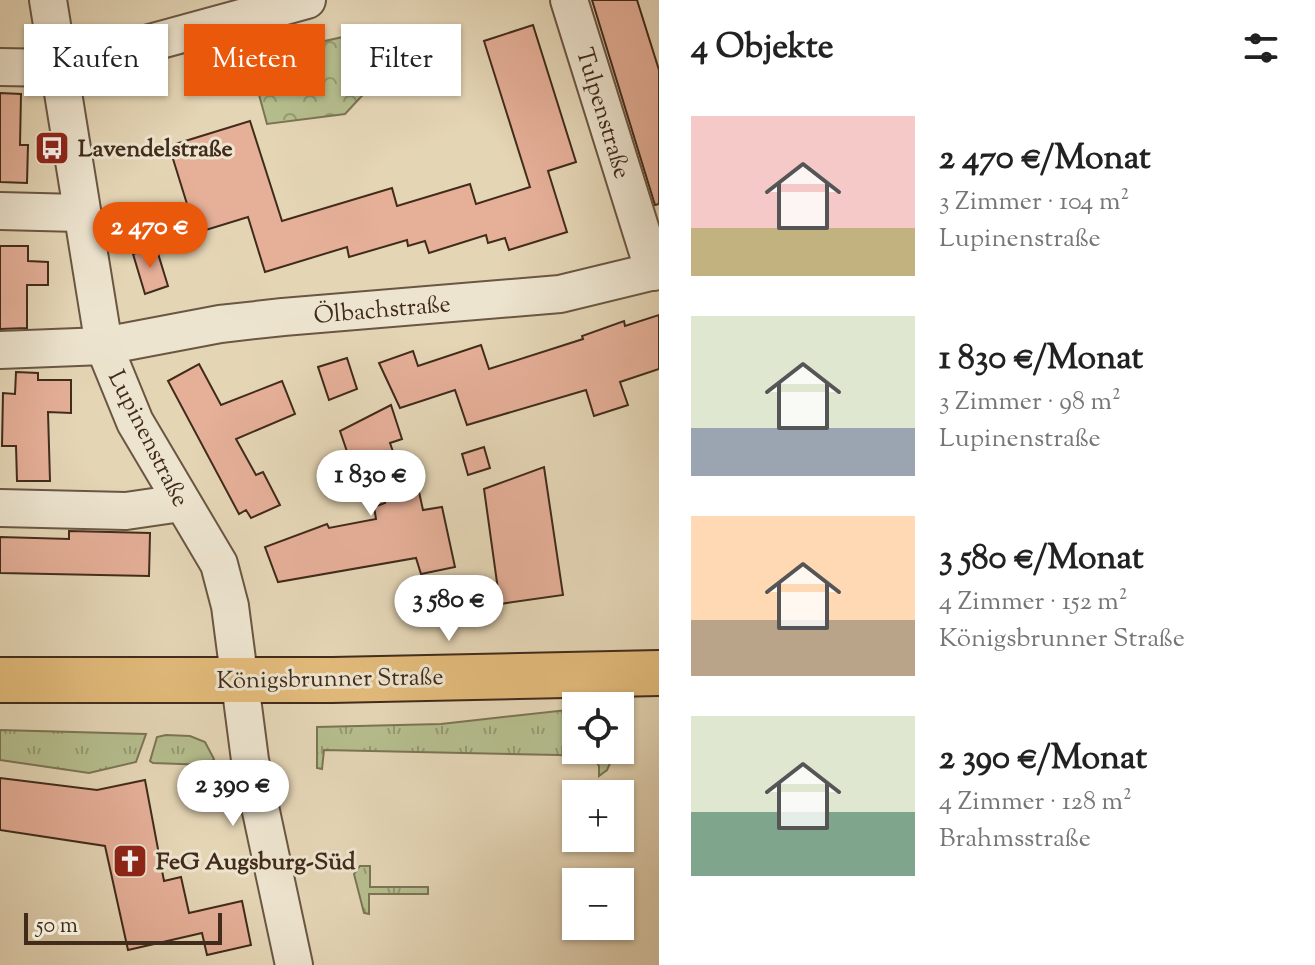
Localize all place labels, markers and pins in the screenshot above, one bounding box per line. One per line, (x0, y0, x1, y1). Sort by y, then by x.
bus stop icon: Lavendelstraße (33, 129, 71, 167)
place label: Lavendelstraße (78, 133, 233, 167)
pin: 2 470 € (76, 202, 224, 270)
pin: 1 830 € (297, 450, 445, 518)
pin: 3 580 € (375, 575, 523, 643)
pin: 2 390 € (159, 760, 307, 828)
church icon: FeG Augsburg-Süd (111, 842, 149, 880)
place label: FeG Augsburg-Süd (156, 846, 356, 880)

